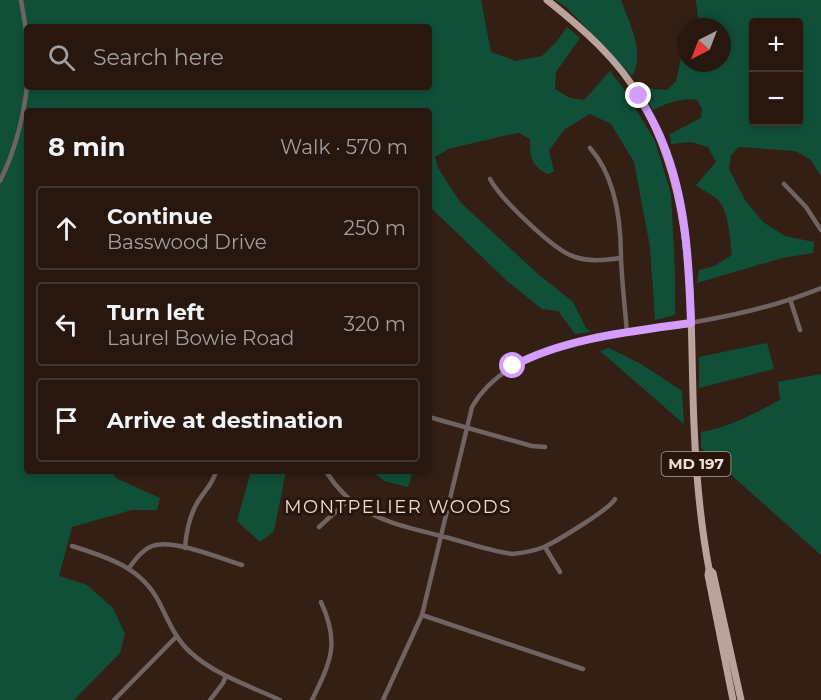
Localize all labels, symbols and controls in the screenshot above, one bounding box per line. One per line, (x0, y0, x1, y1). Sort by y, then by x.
north arrow (677, 18, 731, 72)
map controls (749, 18, 803, 126)
button: + (749, 18, 803, 72)
search box (24, 24, 432, 90)
icon: search (45, 41, 78, 74)
text: Search here (93, 44, 224, 71)
button: − (749, 72, 803, 126)
route end (625, 82, 651, 108)
text: 8 min (48, 131, 126, 163)
text: Walk · 570 m (280, 135, 408, 159)
text: Continue (107, 203, 213, 230)
icon: ahead (50, 212, 83, 245)
text: 250 m (344, 216, 406, 240)
text: Basswood Drive (107, 230, 267, 254)
text: Turn left (107, 299, 205, 326)
icon: left (50, 308, 83, 341)
text: 320 m (344, 312, 406, 336)
text: Laurel Bowie Road (107, 326, 294, 350)
route start (499, 352, 525, 378)
icon: arrive (50, 404, 83, 437)
text: Arrive at destination (107, 407, 343, 434)
road number: MD 197 (662, 452, 730, 476)
district label: MONTPELIER WOODS (284, 496, 512, 518)

